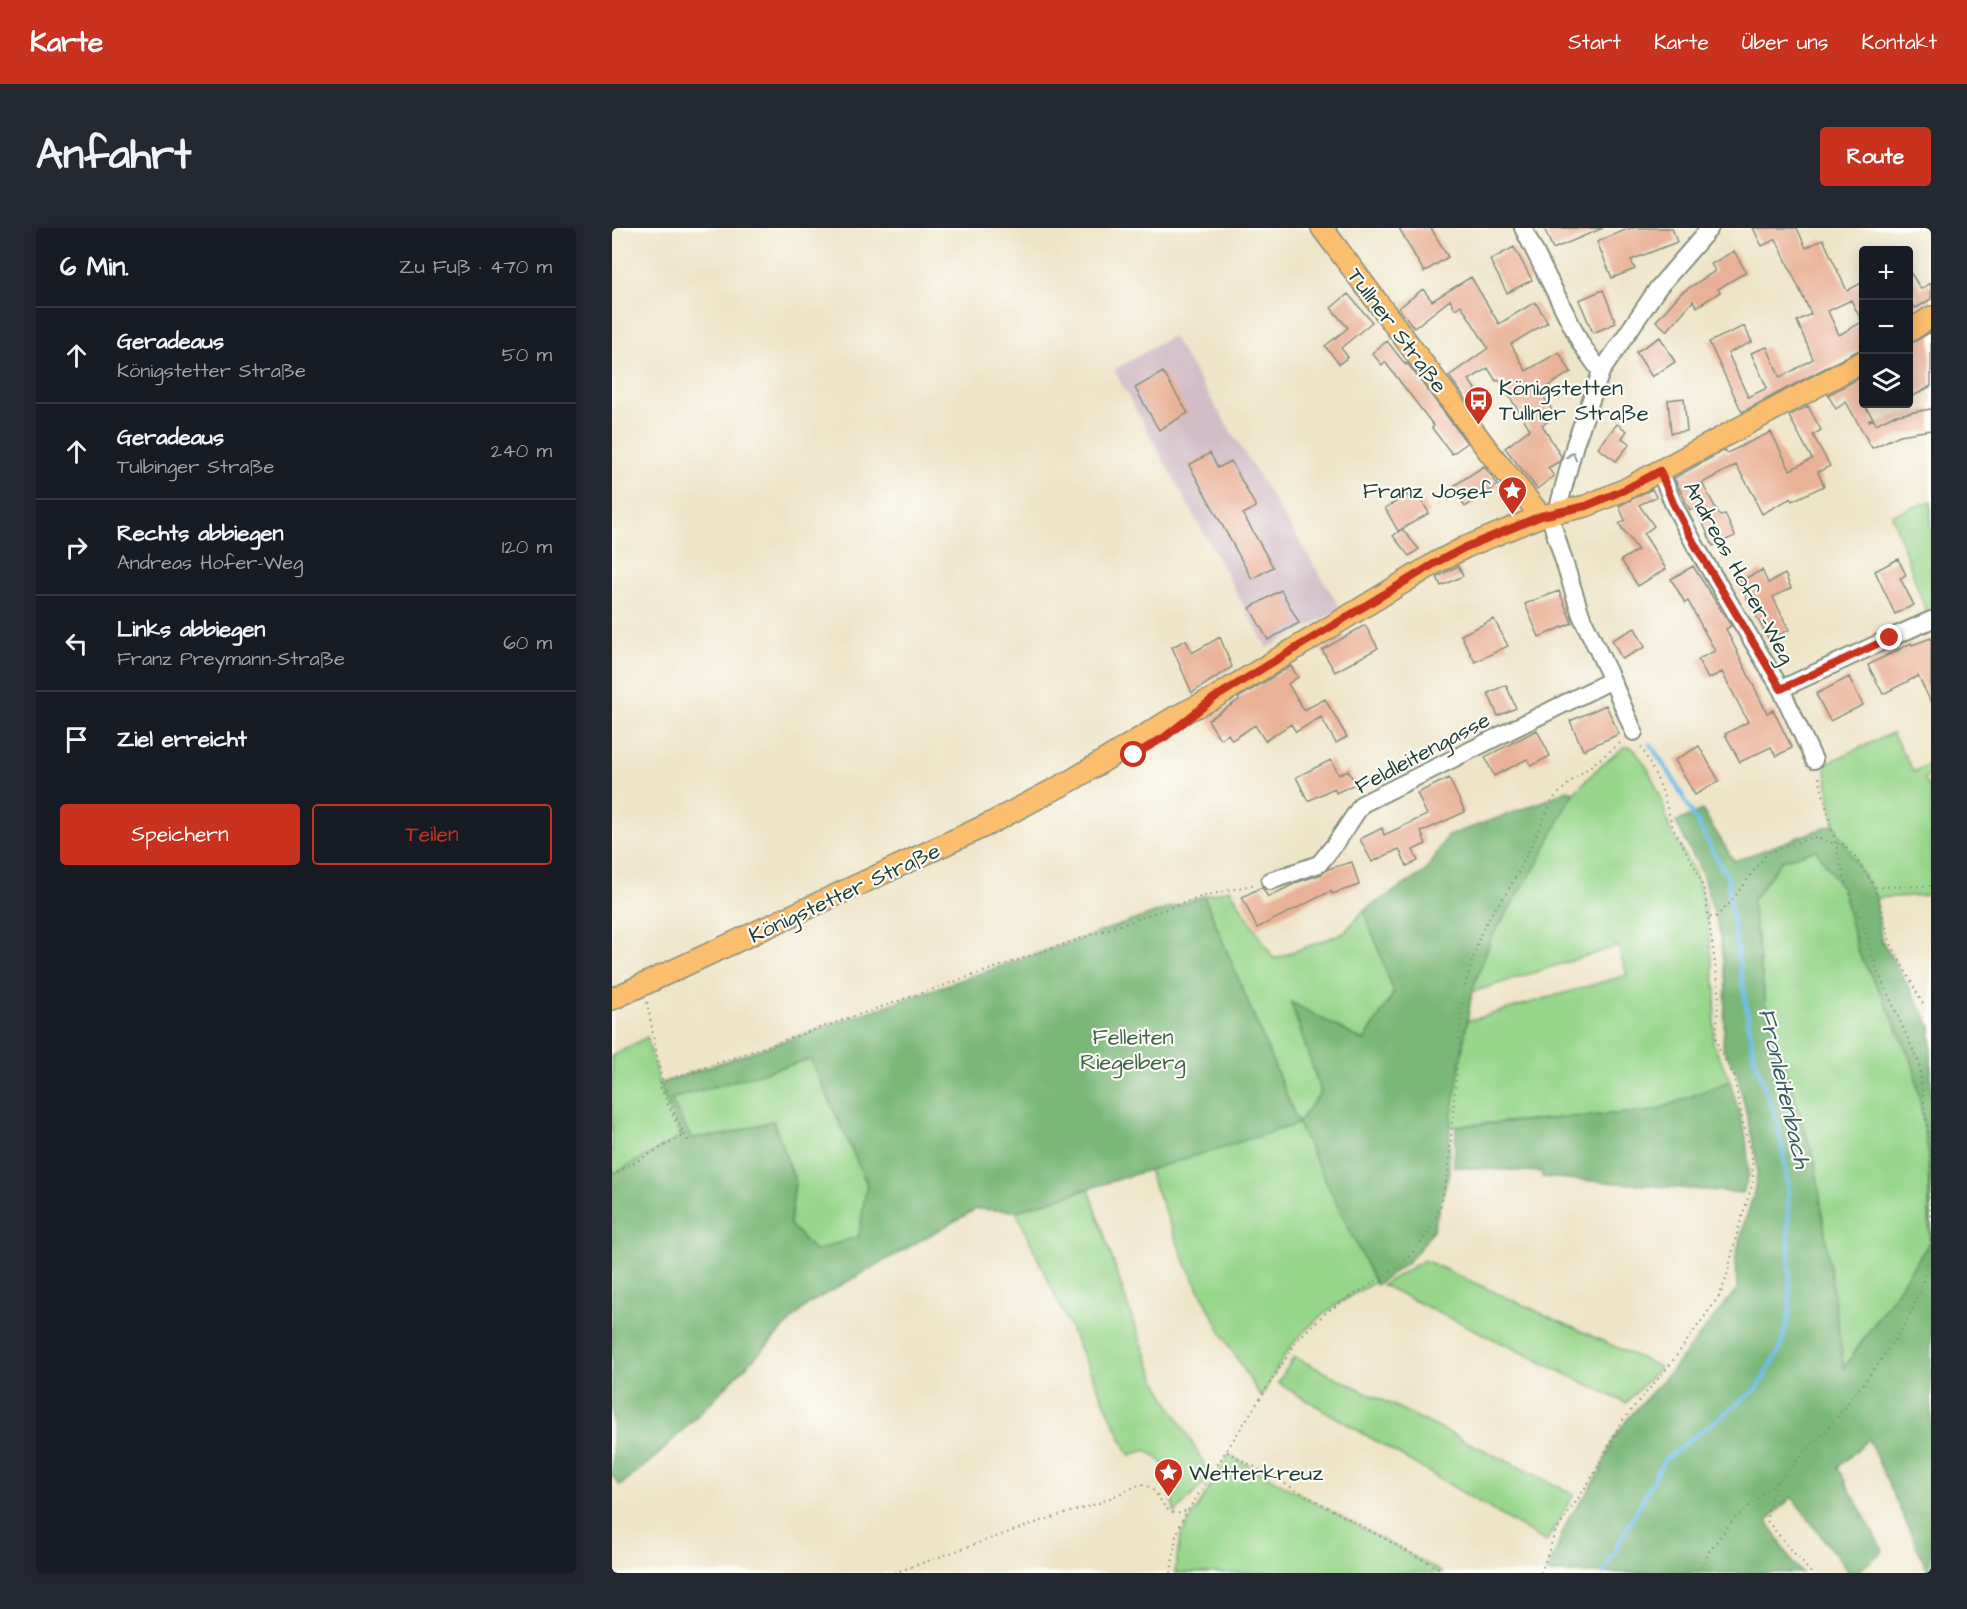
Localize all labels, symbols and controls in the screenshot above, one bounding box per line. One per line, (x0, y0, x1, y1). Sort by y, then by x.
text: Karte (30, 23, 103, 62)
text: Start (1568, 28, 1621, 57)
text: Karte (1654, 28, 1709, 57)
text: Über uns (1742, 28, 1828, 57)
text: Kontakt (1861, 28, 1937, 57)
text: Anfahrt (36, 127, 191, 185)
button: Route (1820, 127, 1931, 186)
map controls (1859, 246, 1913, 408)
button: + (1859, 246, 1913, 300)
text: 6 Min. (60, 249, 129, 285)
text: Zu Fuß · 470 m (399, 253, 552, 281)
street label: Tullner Straße (1339, 262, 1454, 400)
button: − (1859, 300, 1913, 354)
text: Geradeaus (117, 326, 224, 357)
icon: ahead (60, 339, 93, 372)
text: 50 m (502, 341, 552, 369)
button: layers (1859, 354, 1913, 408)
text: Königstetter Straße (117, 357, 306, 385)
place label: Königstetten Tullner Straße (1499, 373, 1649, 429)
bus stop icon: Königstetten Tullner Straße (1462, 384, 1494, 426)
text: Geradeaus (117, 422, 224, 453)
icon: ahead (60, 435, 93, 468)
text: 240 m (491, 437, 552, 465)
one-way arrow (1564, 451, 1577, 461)
text: Tulbinger Straße (117, 453, 274, 481)
place icon: Franz Josef (1497, 474, 1529, 516)
place label: Franz Josef (1363, 476, 1493, 507)
street label: Andreas Hofer-Weg (1675, 476, 1802, 670)
text: Rechts abbiegen (117, 518, 284, 549)
icon: right (60, 531, 93, 564)
text: 120 m (502, 533, 552, 561)
text: Andreas Hofer-Weg (117, 549, 303, 577)
text: Links abbiegen (117, 614, 265, 645)
route end (1876, 624, 1902, 650)
icon: left (60, 627, 93, 660)
text: 60 m (503, 629, 552, 657)
text: Franz Preymann-Straße (117, 645, 345, 673)
street label: Feldleitengasse (1350, 705, 1496, 803)
icon: arrive (60, 723, 93, 756)
text: Ziel erreicht (117, 724, 247, 755)
route start (1120, 741, 1146, 767)
button: Speichern (60, 804, 300, 865)
button: Teilen (312, 804, 552, 865)
street label: Königstetter Straße (744, 835, 946, 952)
water label: Fronleitenbach (1749, 1005, 1819, 1173)
park label: Felleiten Riegelberg (1080, 1022, 1186, 1079)
place icon: Wetterkreuz (1152, 1456, 1184, 1498)
place label: Wetterkreuz (1189, 1458, 1323, 1489)

